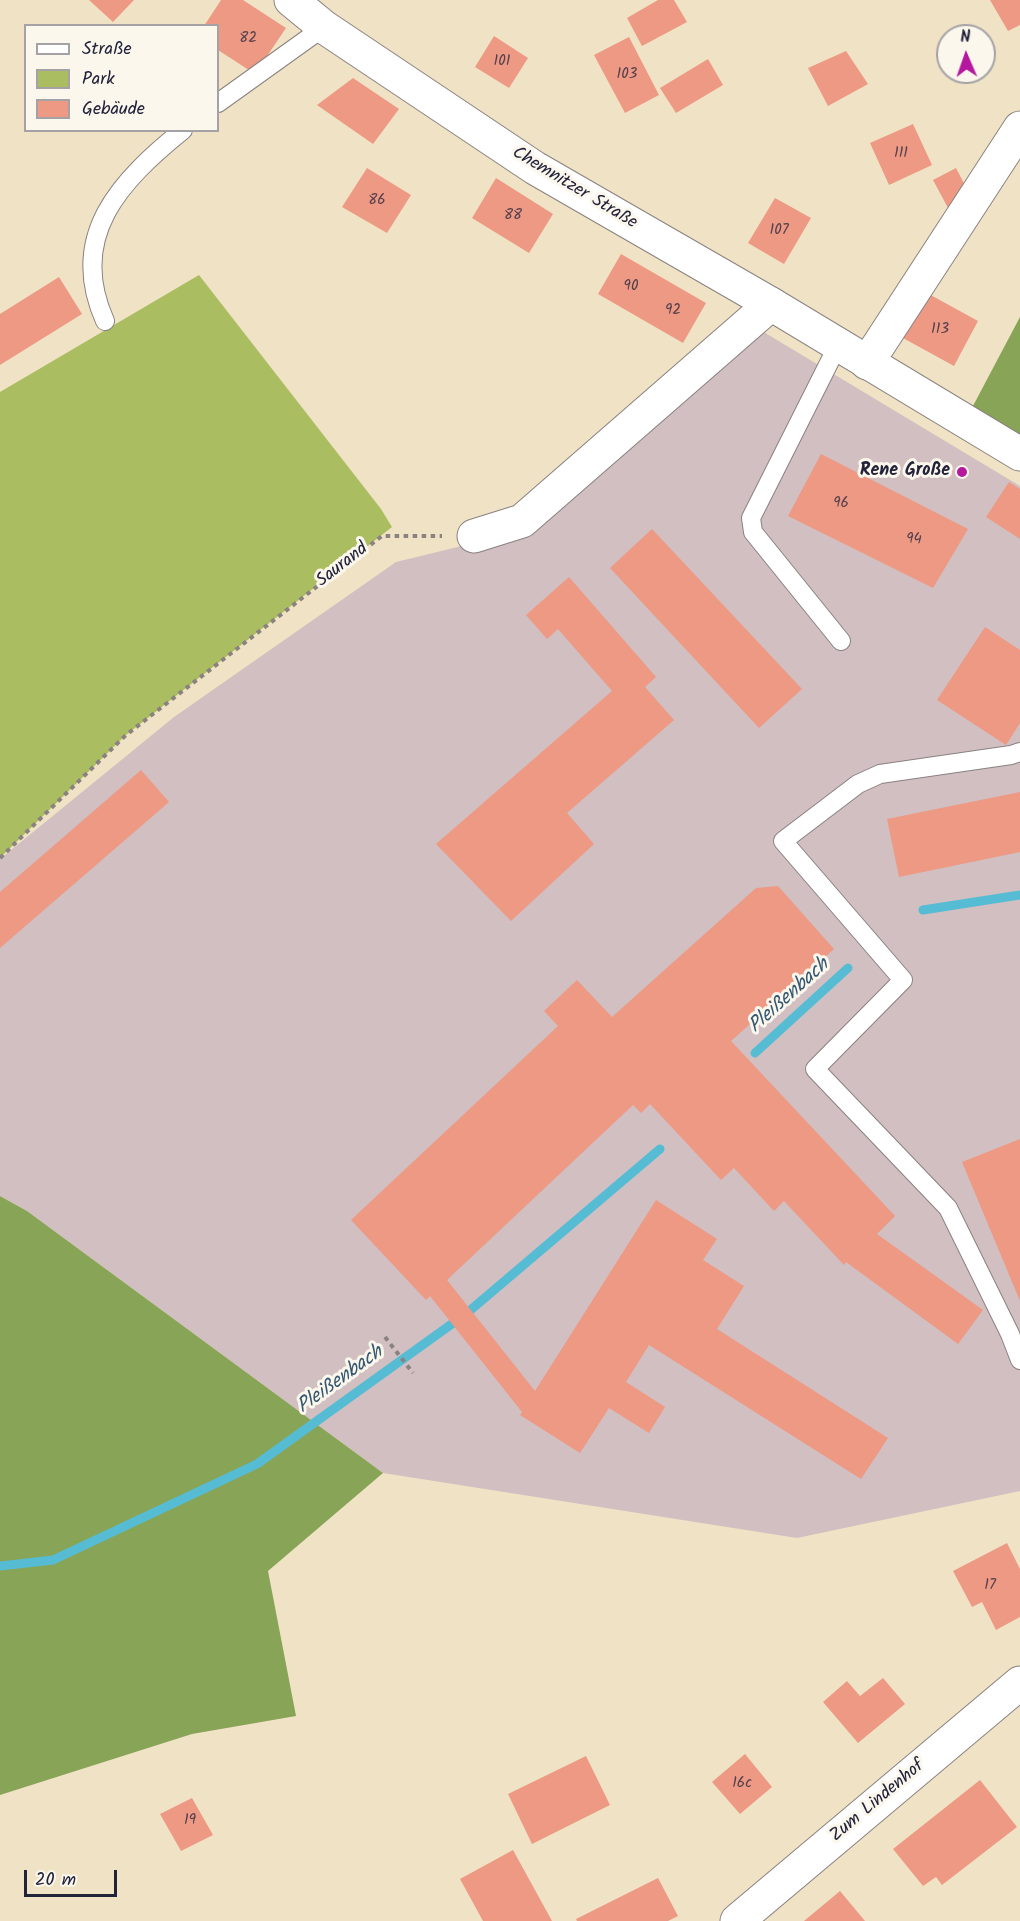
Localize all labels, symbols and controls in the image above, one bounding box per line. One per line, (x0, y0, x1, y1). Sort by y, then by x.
legend (24, 24, 219, 132)
north arrow (936, 24, 996, 84)
text: N (960, 25, 971, 50)
house number: 82 (239, 30, 257, 48)
text: Straße (82, 35, 132, 64)
house number: 101 (494, 53, 510, 71)
text: Park (82, 65, 115, 94)
house number: 103 (617, 66, 637, 84)
text: Gebäude (82, 95, 145, 124)
street label: Chemnitzer Straße (507, 143, 641, 235)
house number: 111 (894, 145, 908, 163)
house number: 86 (368, 192, 386, 210)
house number: 88 (504, 207, 522, 225)
house number: 107 (769, 222, 789, 240)
house number: 90 (624, 278, 638, 296)
house number: 92 (665, 302, 681, 320)
house number: 113 (931, 321, 949, 339)
place label: Rene Große (860, 461, 950, 483)
marker: Rene Große (955, 465, 969, 479)
house number: 96 (833, 495, 849, 513)
house number: 94 (906, 531, 922, 549)
street label: Saurand (313, 539, 373, 593)
water label: Pleißenbach (745, 954, 835, 1040)
water label: Pleißenbach (293, 1342, 389, 1420)
house number: 17 (984, 1577, 996, 1595)
street label: Zum Lindenhof (827, 1756, 929, 1848)
house number: 16c (732, 1775, 752, 1793)
house number: 19 (184, 1812, 196, 1830)
scale bar (27, 1858, 120, 1896)
text: 20 m (35, 1866, 76, 1895)

